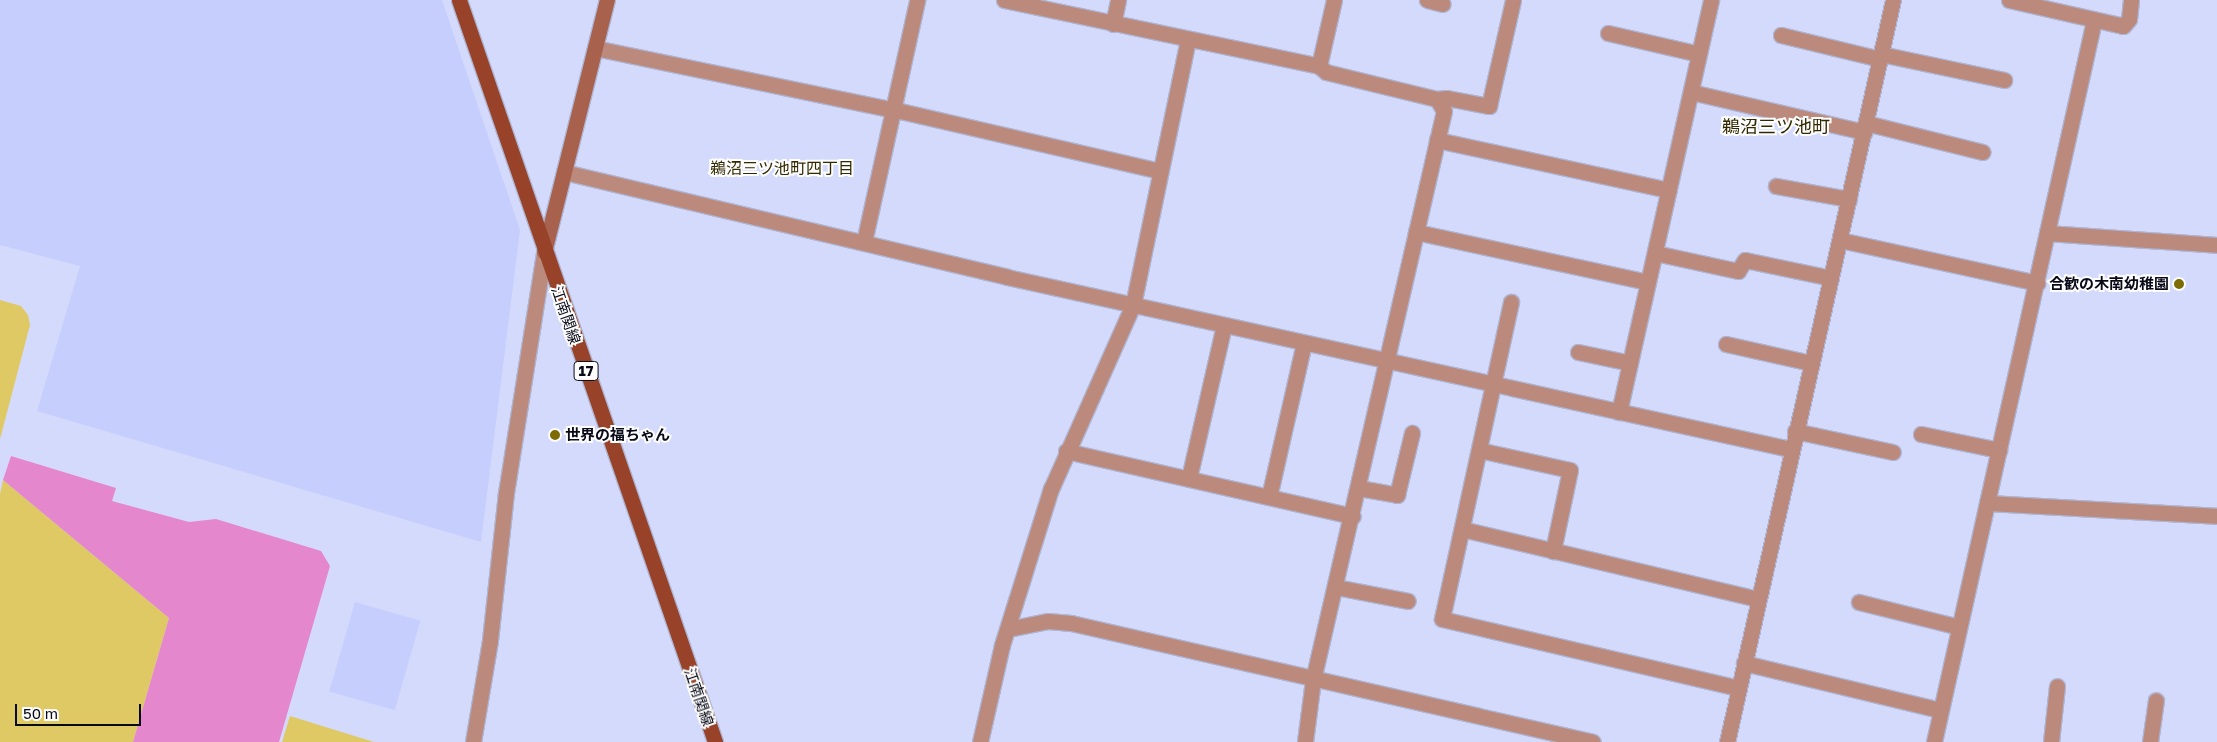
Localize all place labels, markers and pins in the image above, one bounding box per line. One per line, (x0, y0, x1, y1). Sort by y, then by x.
place label: 合歓の木南幼稚園 (2049, 275, 2169, 293)
marker: 合歓の木南幼稚園 (2173, 278, 2185, 290)
place label: 世界の福ちゃん (565, 426, 670, 444)
marker: 世界の福ちゃん (549, 429, 561, 441)

